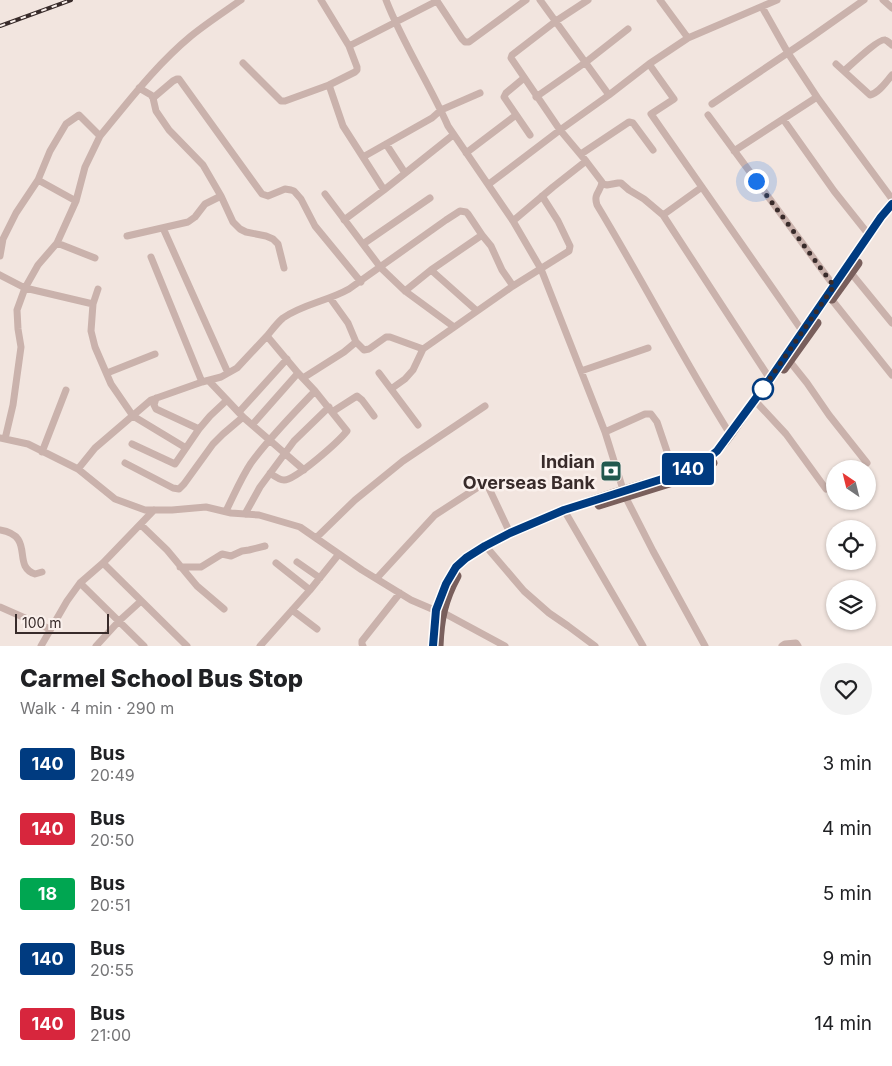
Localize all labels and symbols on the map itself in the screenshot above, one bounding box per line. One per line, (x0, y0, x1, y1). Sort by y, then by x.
your location (744, 169, 769, 194)
unlabelled marker (752, 378, 774, 400)
place label: Indian Overseas Bank (463, 451, 596, 493)
line badge: 140 (659, 453, 717, 485)
bank icon: Indian Overseas Bank (599, 459, 623, 483)
north arrow (826, 460, 876, 510)
scale bar (15, 611, 109, 634)

